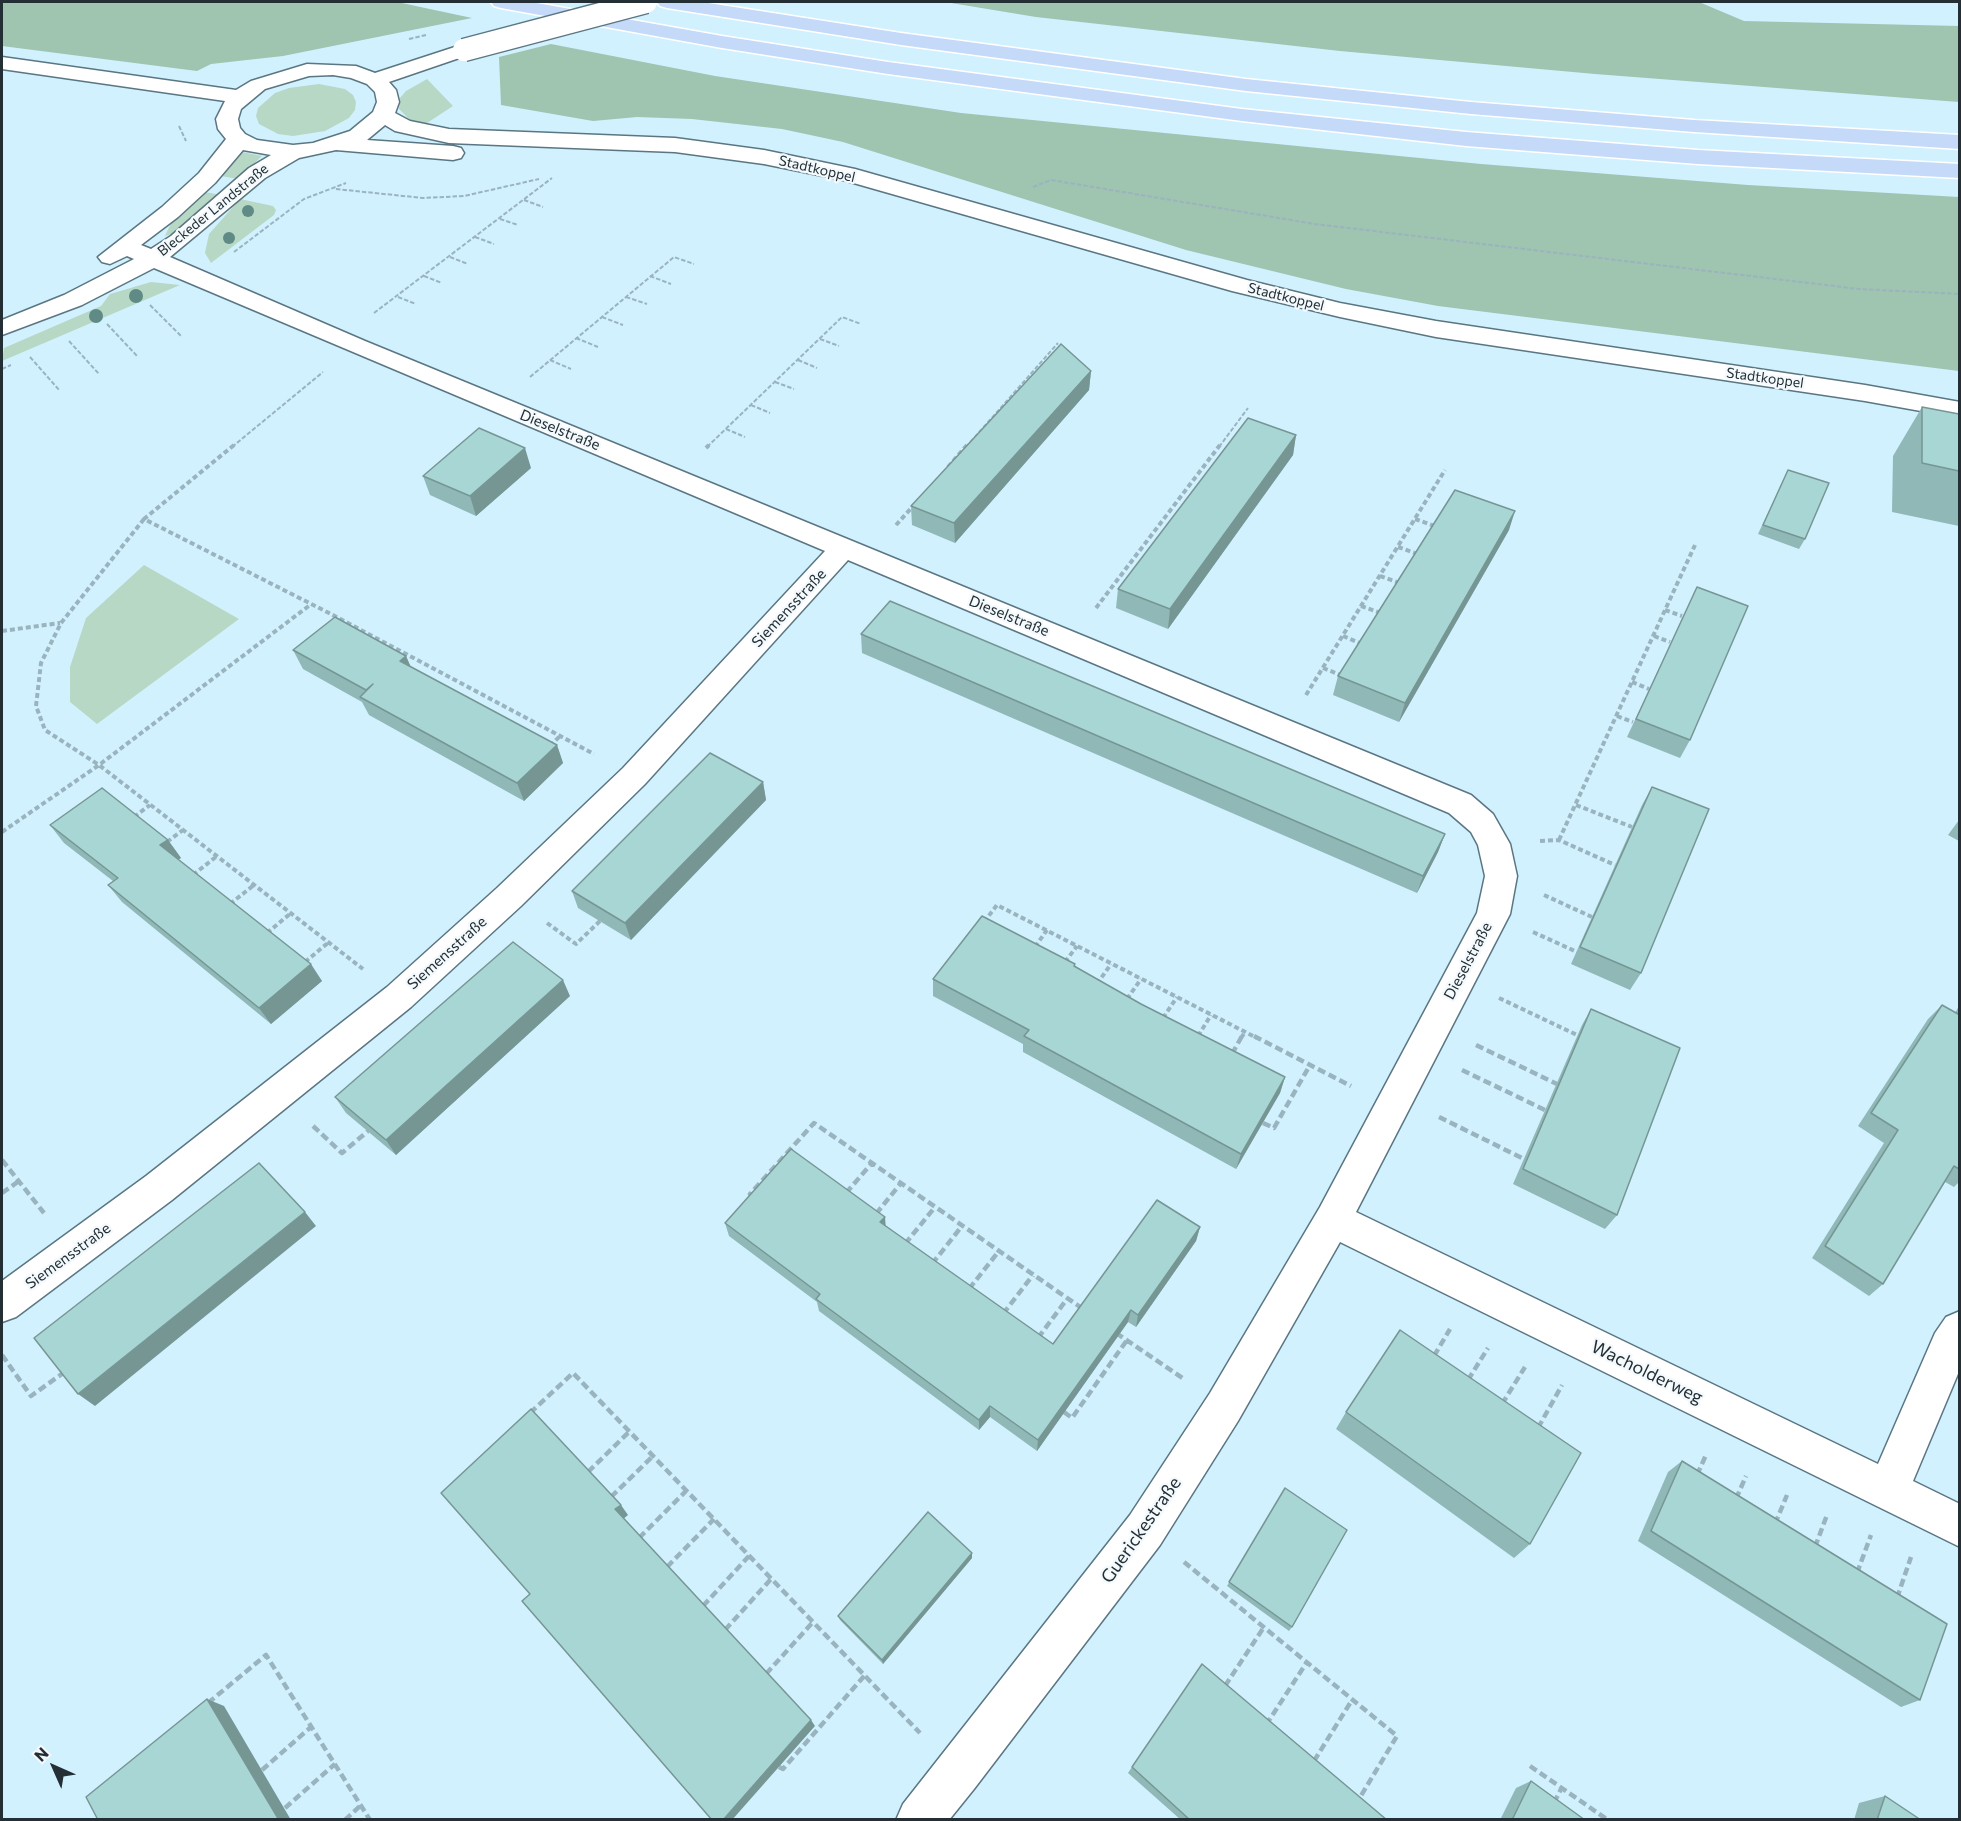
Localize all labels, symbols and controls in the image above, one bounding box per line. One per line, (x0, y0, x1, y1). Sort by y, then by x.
street label: Stadtkoppel (777, 152, 857, 186)
street label: Bleckeder Landstraße (154, 160, 272, 260)
street label: Stadtkoppel (1246, 279, 1326, 315)
street label: Stadtkoppel (1725, 364, 1805, 392)
street label: Dieselstraße (517, 406, 603, 454)
street label: Siemensstraße (748, 565, 830, 651)
street label: Dieselstraße (966, 592, 1052, 640)
street label: Siemensstraße (404, 913, 490, 993)
street label: Dieselstraße (1440, 919, 1496, 1003)
street label: Siemensstraße (22, 1219, 114, 1293)
street label: Wacholderweg (1588, 1336, 1706, 1408)
street label: Guerickestraße (1096, 1473, 1186, 1587)
north arrow (24, 1737, 84, 1797)
text: N (30, 1743, 52, 1765)

